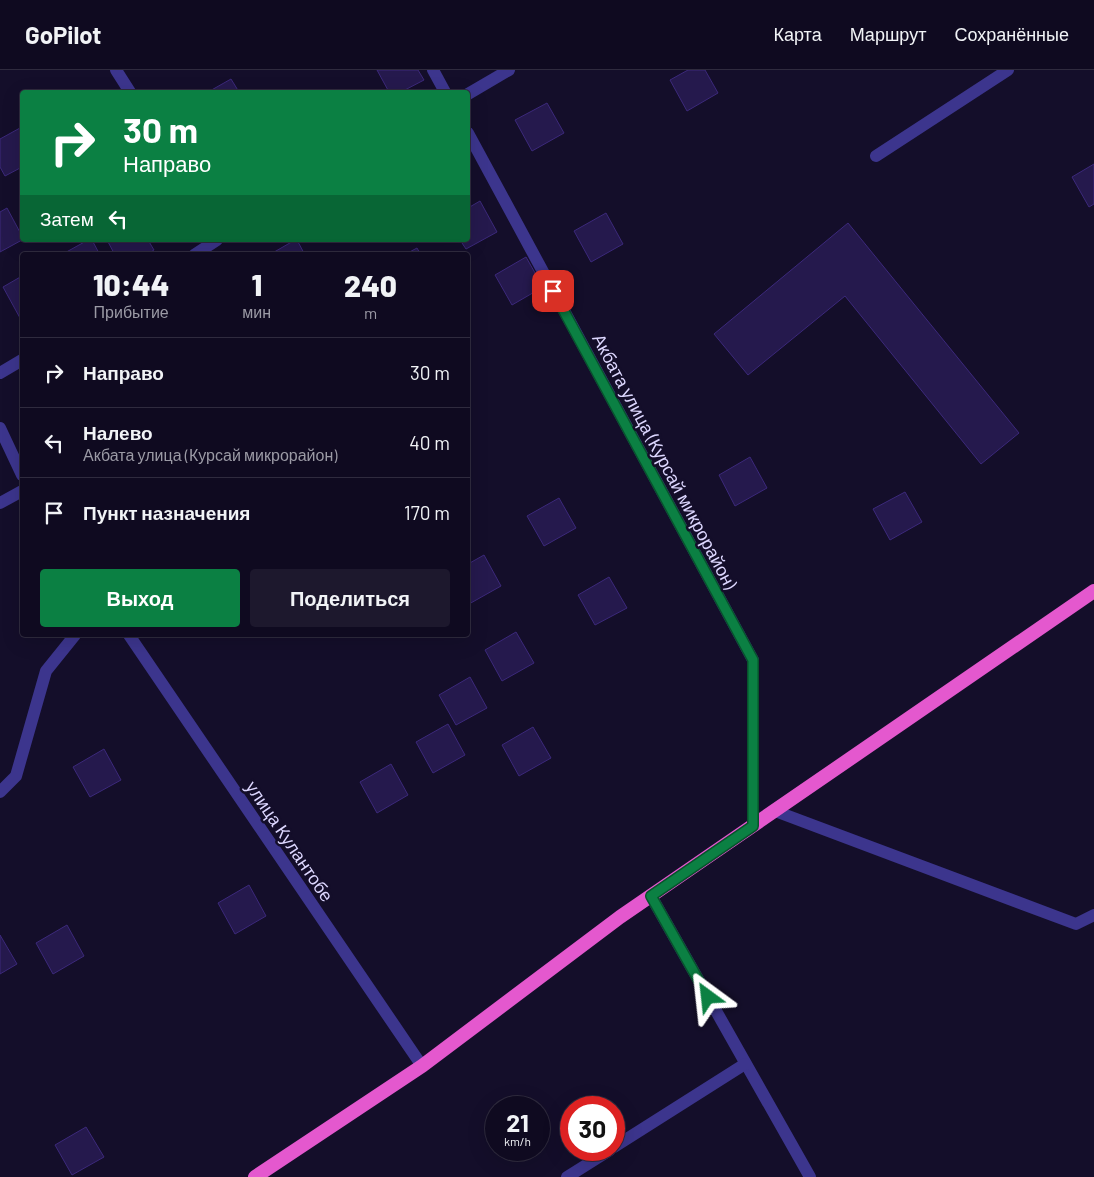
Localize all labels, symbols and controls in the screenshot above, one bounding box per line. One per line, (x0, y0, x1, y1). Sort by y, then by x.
text: GoPilot (25, 20, 102, 49)
text: Карта (774, 23, 822, 45)
text: Маршрут (850, 23, 926, 45)
text: Сохранённые (954, 23, 1069, 45)
text: 30 m (123, 108, 198, 150)
icon: right (40, 110, 105, 175)
text: Направо (123, 150, 211, 176)
icon: left (104, 205, 132, 233)
text: Затем (40, 207, 94, 230)
text: 10:44 (93, 266, 169, 302)
text: 1 (251, 266, 262, 302)
text: 240 (344, 267, 397, 303)
pin (532, 270, 574, 312)
icon: arrive (539, 277, 567, 305)
text: Прибытие (94, 302, 169, 321)
text: мин (242, 302, 271, 321)
text: m (364, 303, 377, 322)
street label: Акбата улица (Курсай микрорайон) (588, 329, 742, 593)
icon: right (40, 359, 68, 387)
text: Направо (83, 361, 164, 384)
text: 30 m (410, 361, 450, 384)
text: Налево (83, 421, 153, 444)
icon: left (40, 429, 68, 457)
text: 40 m (409, 431, 450, 454)
text: Акбата улица (Курсай микрорайон) (83, 445, 337, 464)
icon: arrive (40, 499, 68, 527)
text: Пункт назначения (83, 501, 250, 524)
text: 170 m (404, 501, 450, 524)
button: Выход (40, 569, 240, 627)
button: Поделиться (250, 569, 450, 627)
street label: улица Кулантобе (242, 776, 338, 906)
position arrow (681, 970, 733, 1022)
speed limit sign: 30 (560, 1096, 625, 1161)
text: 21 (506, 1107, 529, 1137)
text: km/h (504, 1134, 531, 1148)

